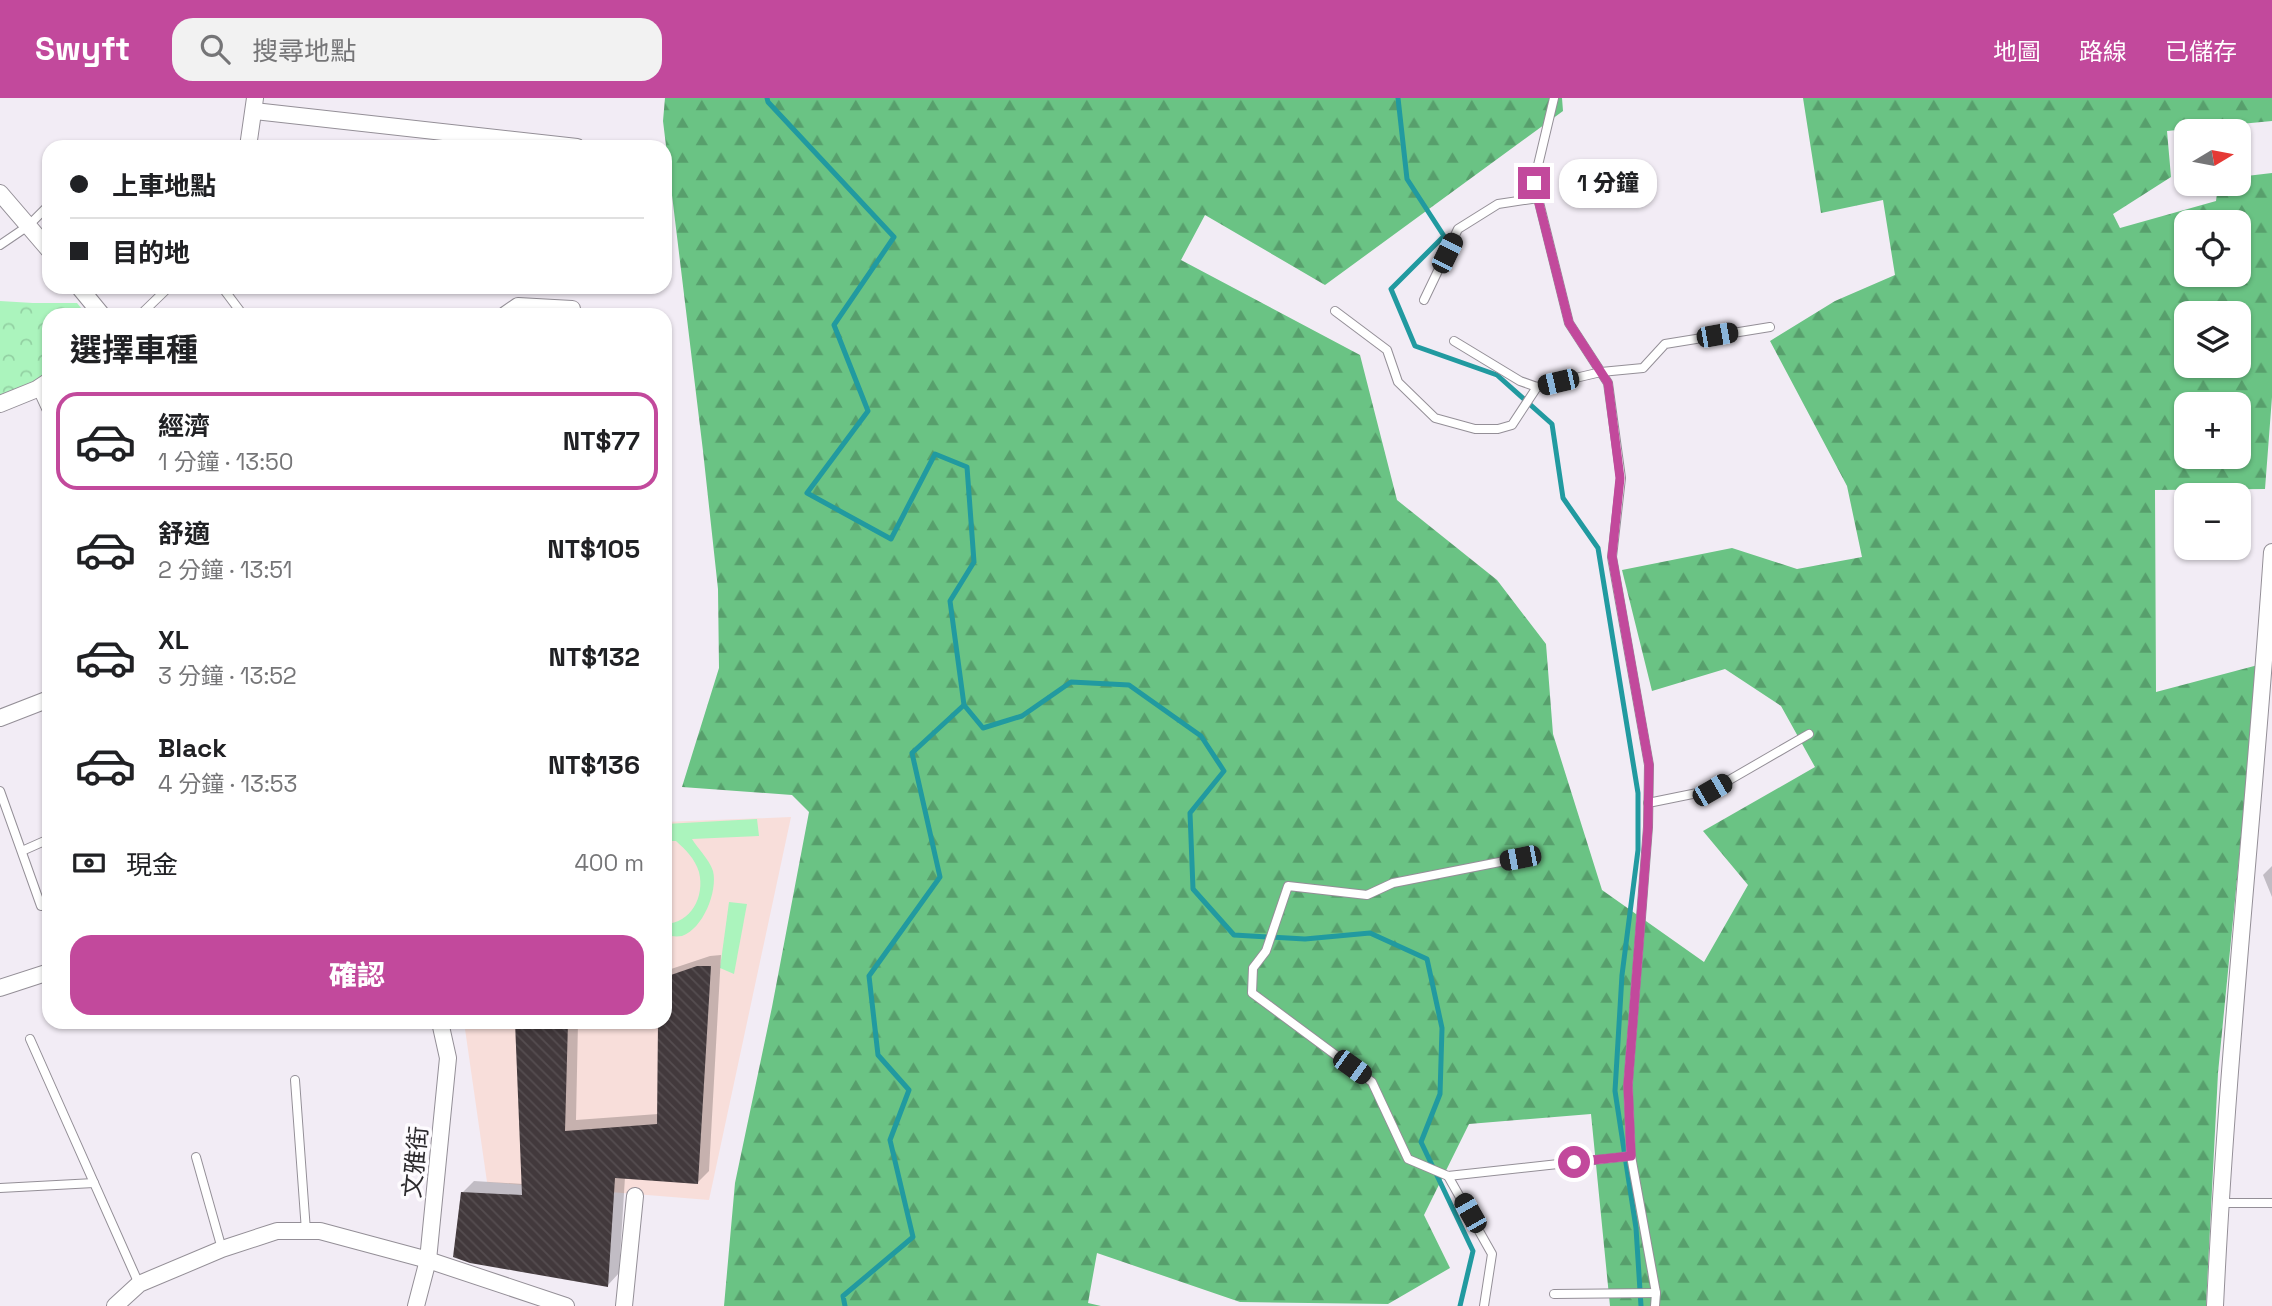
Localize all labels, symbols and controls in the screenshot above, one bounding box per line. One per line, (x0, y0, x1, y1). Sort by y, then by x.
search box (172, 18, 662, 81)
text: Swyft (35, 28, 130, 70)
icon: search (196, 30, 234, 68)
text: 搜尋地點 (252, 34, 356, 68)
text: 地圖 (1993, 36, 2041, 67)
text: 路線 (2079, 36, 2127, 67)
text: 已儲存 (2165, 36, 2237, 67)
north arrow (2174, 119, 2250, 196)
map controls (2174, 119, 2251, 560)
callout: 1 分鐘 (1558, 158, 1656, 208)
route end (1518, 167, 1550, 199)
text: 1 分鐘 (1577, 168, 1639, 198)
text: 上車地點 (112, 169, 216, 203)
button: locate (2174, 210, 2251, 287)
car (1429, 230, 1466, 276)
text: 目的地 (112, 236, 190, 270)
button: layers (2174, 301, 2251, 378)
car (1695, 321, 1740, 349)
text: 選擇車種 (70, 330, 198, 370)
car (1536, 367, 1581, 397)
button: + (2174, 392, 2251, 469)
text: 經濟 (158, 409, 210, 443)
icon: car (74, 410, 137, 473)
text: NT$77 (563, 424, 640, 458)
text: 1 分鐘 · 13:50 (158, 447, 294, 477)
button: − (2174, 483, 2251, 560)
text: 舒適 (158, 517, 210, 551)
icon: car (74, 518, 137, 581)
text: NT$105 (547, 532, 640, 566)
text: 2 分鐘 · 13:51 (158, 555, 292, 585)
text: XL (158, 623, 189, 657)
icon: car (74, 626, 137, 689)
text: NT$132 (549, 640, 640, 674)
text: 3 分鐘 · 13:52 (158, 661, 297, 691)
text: Black (158, 731, 227, 765)
icon: car (74, 734, 137, 797)
text: NT$136 (548, 748, 640, 782)
text: 4 分鐘 · 13:53 (158, 769, 297, 799)
car (1689, 770, 1736, 810)
icon: cash (70, 844, 108, 882)
car (1498, 844, 1543, 872)
text: 現金 (126, 848, 178, 882)
text: 400 m (574, 848, 644, 878)
button: 確認 (70, 935, 644, 1015)
car (1329, 1046, 1376, 1088)
street label: 文雅街 (396, 1125, 434, 1199)
route start (1558, 1146, 1590, 1178)
car (1451, 1190, 1490, 1236)

